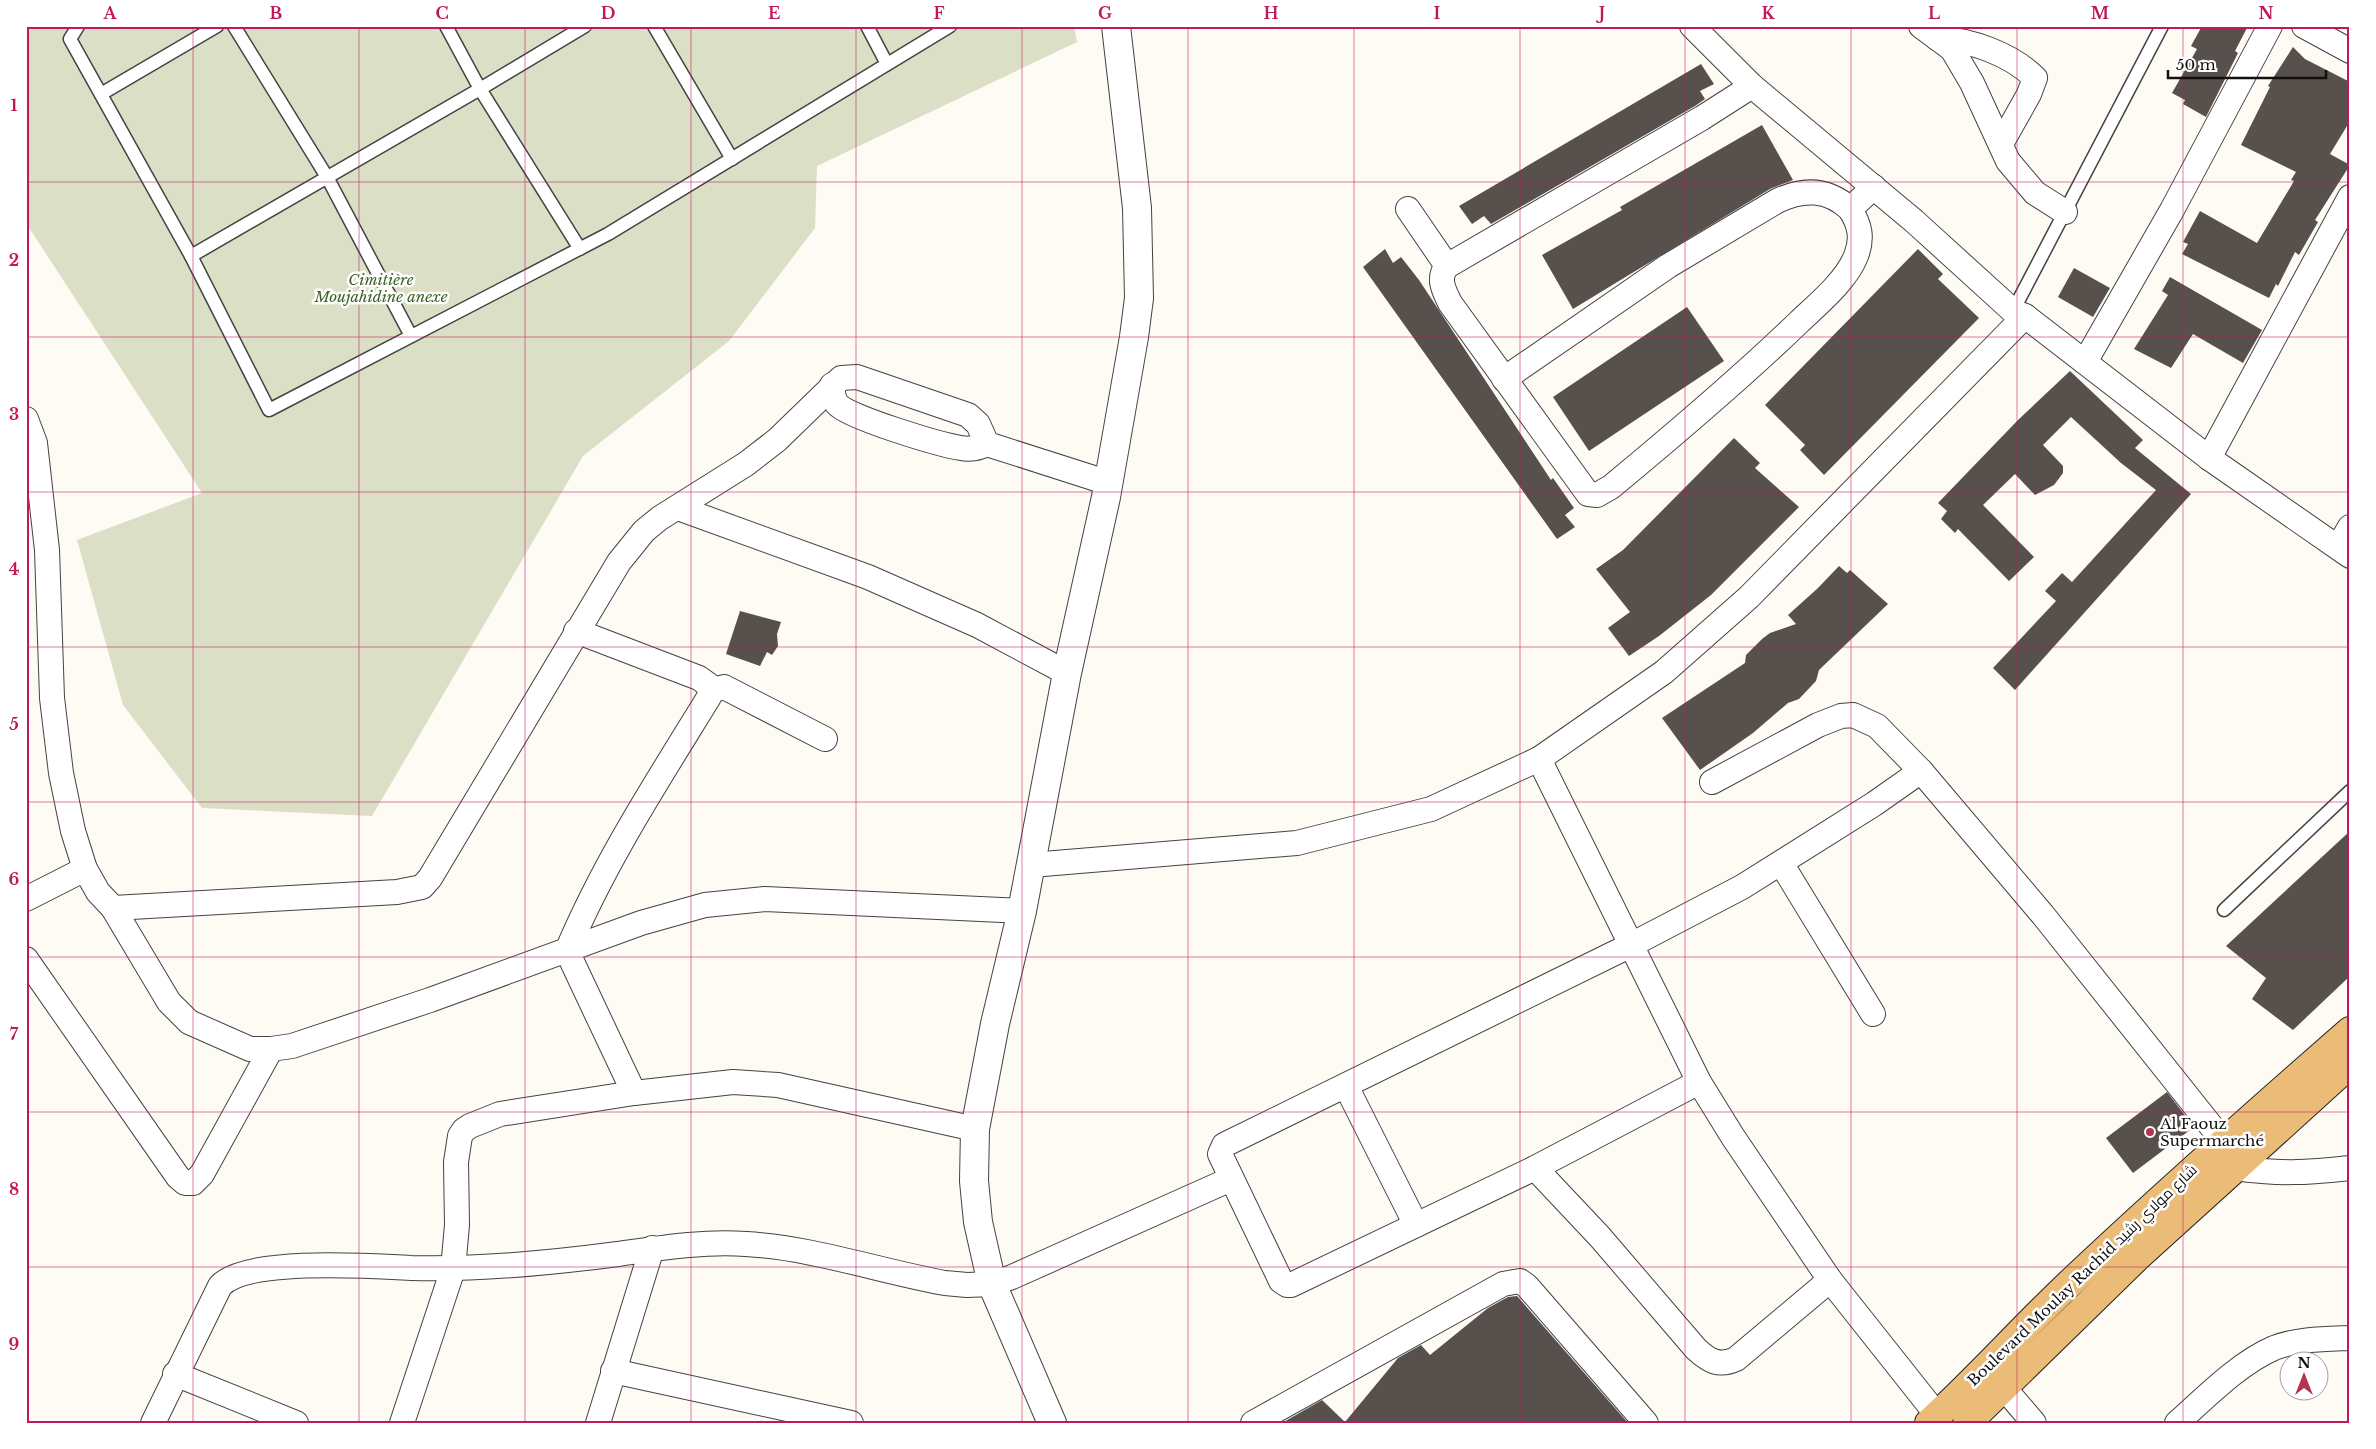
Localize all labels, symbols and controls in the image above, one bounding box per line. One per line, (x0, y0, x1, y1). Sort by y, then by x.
text: A (103, 3, 118, 23)
text: B (270, 3, 283, 23)
text: C (435, 3, 449, 23)
text: D (601, 3, 615, 23)
text: E (768, 3, 780, 23)
text: F (933, 3, 945, 23)
text: G (1098, 3, 1112, 23)
text: H (1263, 3, 1279, 23)
text: I (1434, 3, 1441, 23)
text: J (1596, 3, 1605, 23)
text: K (1761, 3, 1775, 23)
text: L (1928, 3, 1940, 23)
text: M (2091, 3, 2109, 23)
text: N (2258, 3, 2274, 23)
scale bar (2168, 48, 2326, 80)
text: 50 m (2176, 55, 2216, 74)
text: 1 (11, 95, 18, 115)
text: 2 (9, 250, 19, 270)
park label: Cimitière Moujahidine anexe (313, 270, 448, 306)
text: 3 (9, 404, 19, 424)
text: 4 (9, 559, 19, 579)
text: 5 (9, 714, 19, 734)
text: 6 (9, 869, 20, 889)
text: 7 (10, 1024, 19, 1044)
place label: Al Faouz Supermarché (2159, 1114, 2264, 1150)
marker: Al Faouz Supermarché (2144, 1126, 2156, 1138)
street label: Boulevard Moulay Rachid شارع مولاي رشيد (1963, 1160, 2203, 1392)
text: 8 (9, 1179, 19, 1199)
text: 9 (9, 1334, 20, 1354)
north arrow (2278, 1352, 2328, 1402)
text: N (2297, 1354, 2311, 1372)

